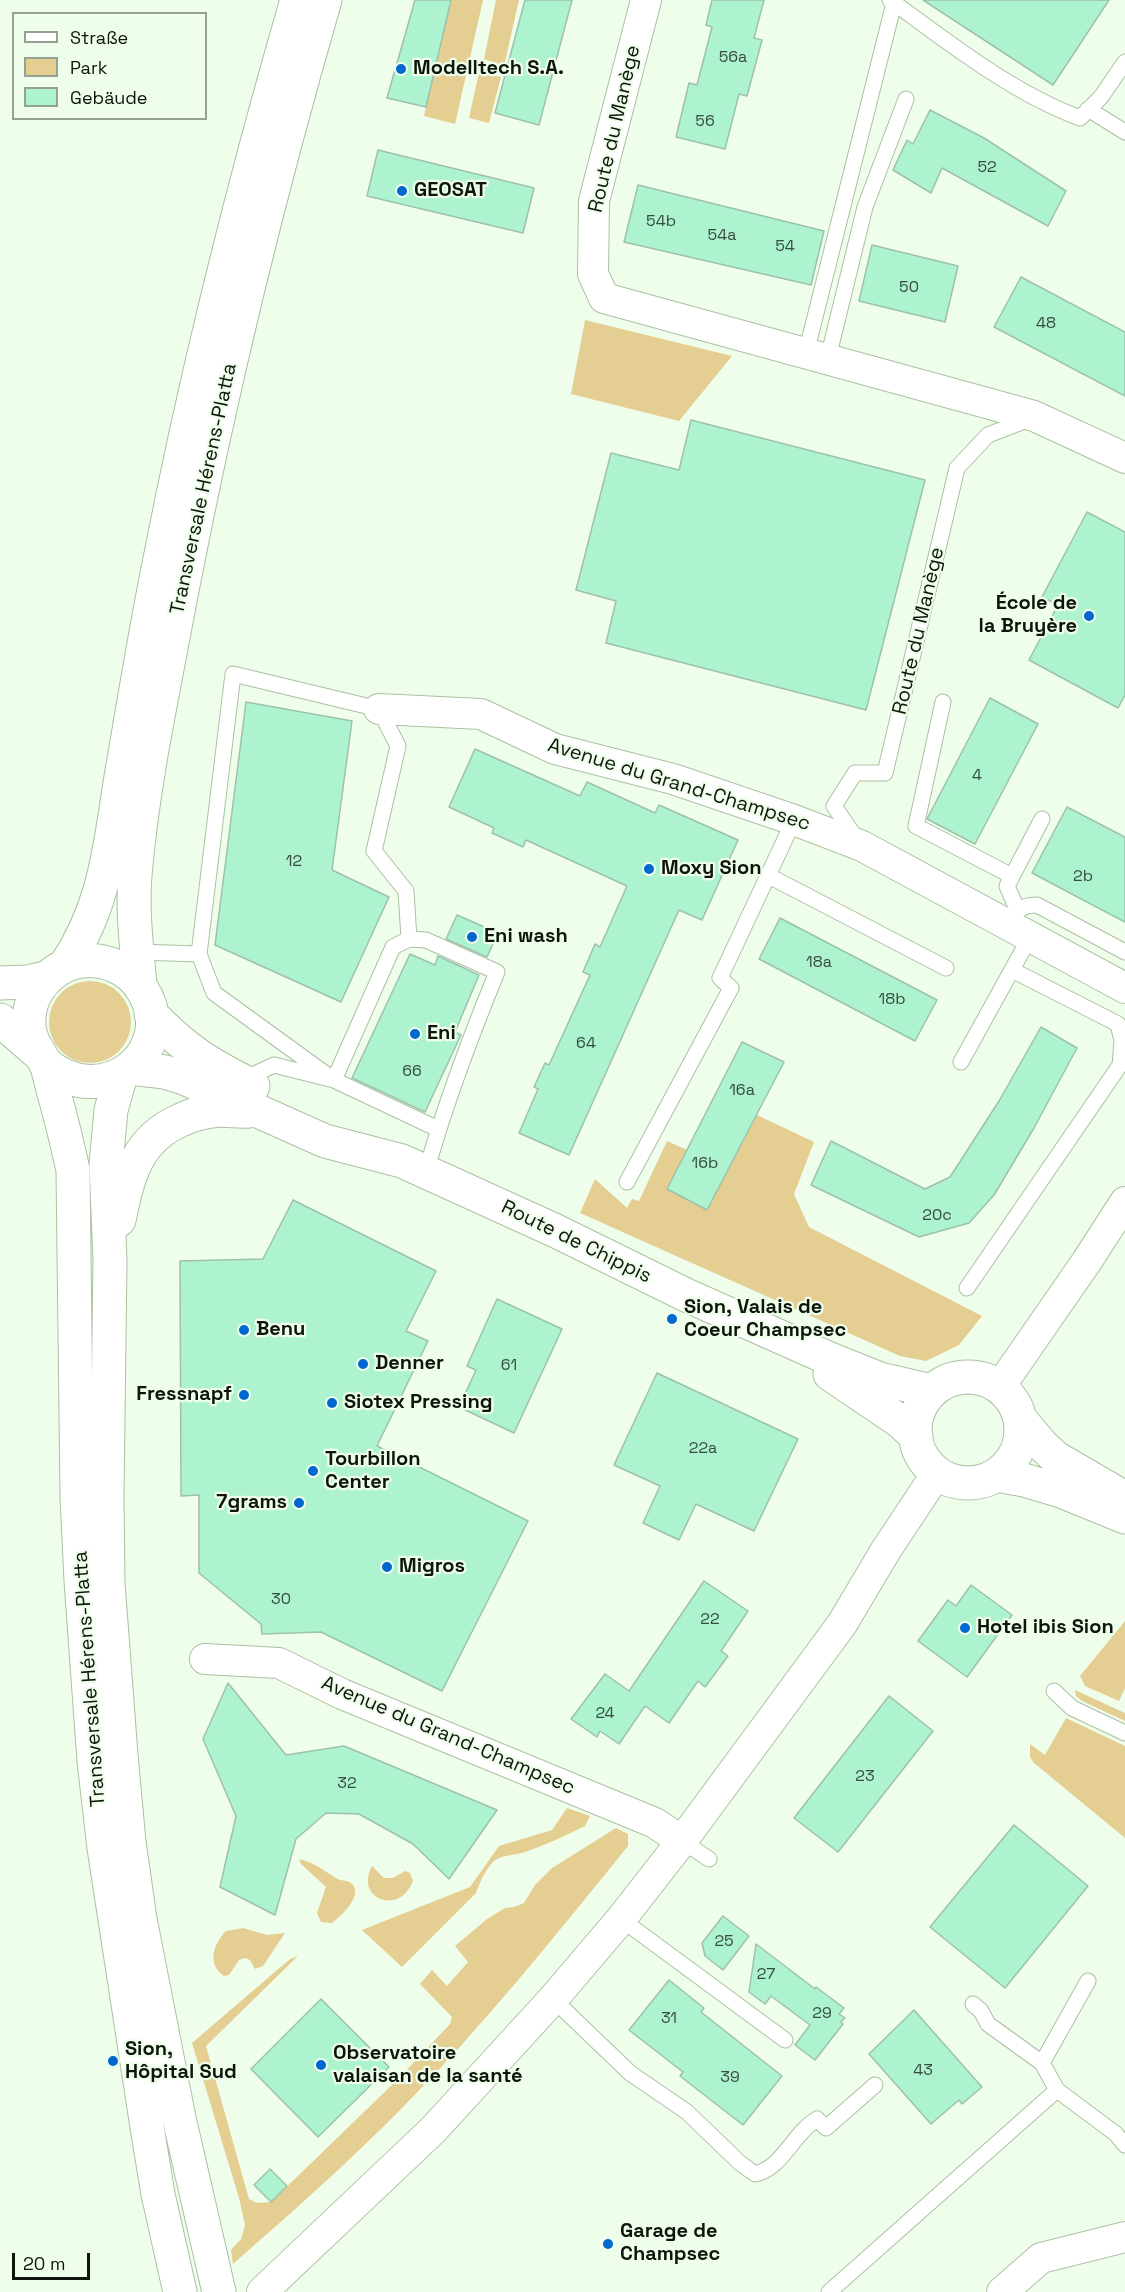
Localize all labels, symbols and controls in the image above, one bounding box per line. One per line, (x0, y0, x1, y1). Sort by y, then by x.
legend (12, 12, 207, 120)
text: Straße (70, 26, 128, 49)
street label: Route du Manège (584, 43, 646, 215)
house number: 56a (719, 48, 747, 68)
text: Park (70, 56, 107, 79)
place label: Modelltech S.A. (413, 57, 564, 81)
marker: Modelltech S.A. (394, 62, 408, 76)
text: Gebäude (70, 86, 148, 109)
house number: 56 (695, 112, 715, 132)
house number: 52 (977, 158, 997, 178)
place label: GEOSAT (414, 179, 487, 203)
marker: GEOSAT (395, 184, 409, 198)
house number: 54b (646, 212, 676, 232)
house number: 54a (708, 226, 736, 246)
house number: 54 (775, 237, 795, 257)
house number: 50 (899, 278, 919, 298)
house number: 48 (1036, 314, 1056, 334)
street label: Transversale Hérens-Platta (166, 361, 242, 617)
street label: Route du Manège (888, 545, 950, 717)
place label: École de la Bruyère (979, 592, 1077, 639)
marker: École de la Bruyère (1082, 609, 1096, 623)
street label: Avenue du Grand-Champsec (545, 734, 813, 836)
house number: 4 (972, 766, 982, 786)
house number: 12 (286, 852, 302, 872)
place label: Moxy Sion (661, 857, 761, 881)
marker: Moxy Sion (642, 862, 656, 876)
house number: 2b (1073, 867, 1093, 887)
place label: Eni wash (484, 925, 568, 949)
marker: Eni wash (465, 930, 479, 944)
house number: 18a (806, 953, 832, 973)
house number: 18b (879, 990, 905, 1010)
place label: Eni (427, 1022, 456, 1046)
marker: Eni (408, 1027, 422, 1041)
house number: 64 (576, 1034, 596, 1054)
house number: 66 (402, 1062, 422, 1082)
house number: 16a (729, 1081, 755, 1101)
house number: 16b (692, 1154, 718, 1174)
street label: Route de Chippis (497, 1195, 655, 1289)
house number: 20c (922, 1206, 952, 1226)
place label: Sion, Valais de Coeur Champsec (684, 1296, 846, 1343)
marker: Sion, Valais de Coeur Champsec (665, 1312, 679, 1326)
place label: Benu (256, 1318, 305, 1342)
marker: Benu (237, 1323, 251, 1337)
place label: Denner (375, 1352, 444, 1376)
house number: 61 (501, 1356, 517, 1376)
marker: Denner (356, 1357, 370, 1371)
place label: Fressnapf (136, 1383, 232, 1407)
marker: Fressnapf (237, 1388, 251, 1402)
place label: Siotex Pressing (344, 1391, 492, 1415)
marker: Siotex Pressing (325, 1396, 339, 1410)
house number: 22a (689, 1439, 717, 1459)
place label: Tourbillon Center (325, 1448, 421, 1495)
marker: Tourbillon Center (306, 1464, 320, 1478)
place label: 7grams (216, 1491, 287, 1515)
marker: 7grams (292, 1496, 306, 1510)
street label: Transversale Hérens-Platta (69, 1550, 111, 1808)
place label: Migros (399, 1555, 465, 1579)
marker: Migros (380, 1560, 394, 1574)
house number: 30 (271, 1590, 291, 1610)
house number: 22 (700, 1610, 720, 1630)
place label: Hotel ibis Sion (977, 1616, 1114, 1640)
marker: Hotel ibis Sion (958, 1621, 972, 1635)
street label: Avenue du Grand-Champsec (318, 1672, 578, 1800)
house number: 24 (595, 1704, 615, 1724)
house number: 23 (855, 1767, 875, 1787)
house number: 32 (337, 1774, 357, 1794)
house number: 25 (714, 1932, 734, 1952)
house number: 27 (757, 1965, 775, 1985)
house number: 29 (812, 2004, 832, 2024)
house number: 31 (661, 2009, 677, 2029)
place label: Sion, Hôpital Sud (125, 2038, 237, 2085)
place label: Observatoire valaisan de la santé (333, 2042, 522, 2089)
marker: Sion, Hôpital Sud (106, 2054, 120, 2068)
marker: Observatoire valaisan de la santé (314, 2058, 328, 2072)
house number: 43 (913, 2061, 933, 2081)
house number: 39 (720, 2068, 740, 2088)
place label: Garage de Champsec (620, 2220, 720, 2267)
marker: Garage de Champsec (601, 2237, 615, 2251)
scale bar (15, 2241, 93, 2279)
text: 20 m (23, 2252, 66, 2275)

